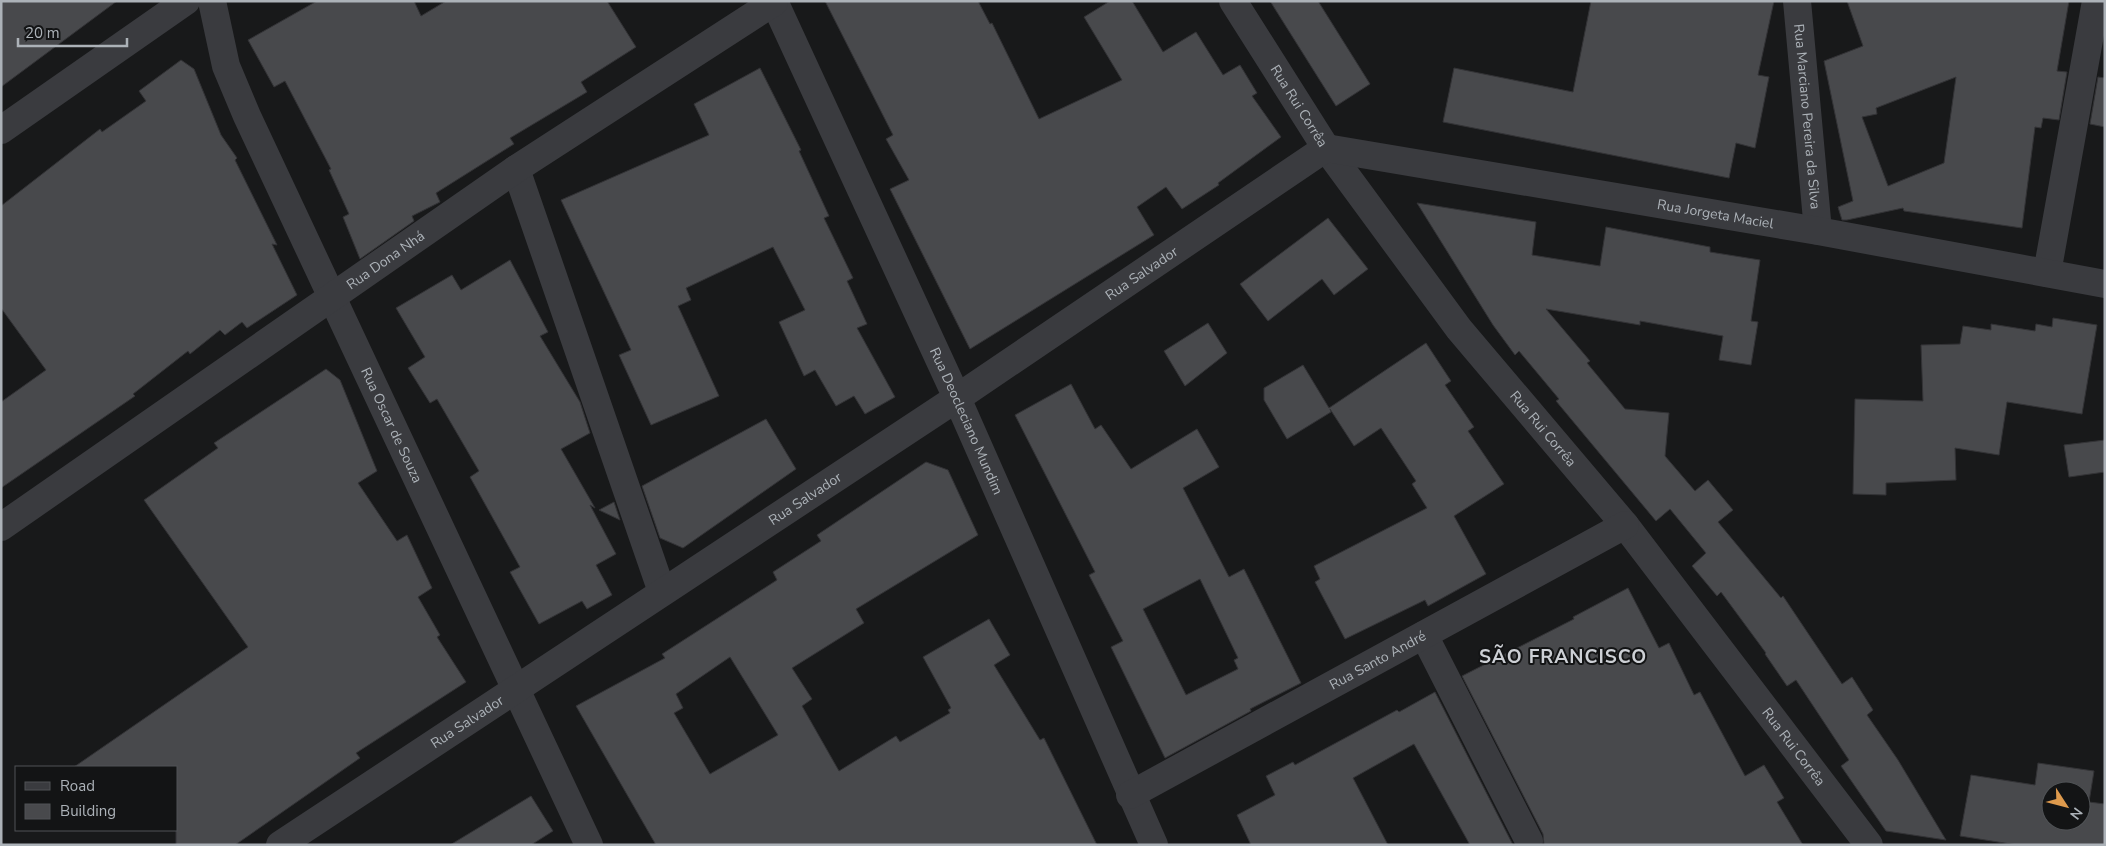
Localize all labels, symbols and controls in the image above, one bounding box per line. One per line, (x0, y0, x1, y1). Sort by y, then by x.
scale bar (18, 15, 126, 47)
text: 20 m (25, 23, 60, 43)
street label: Rua Marciano Pereira da Silva (1790, 23, 1825, 210)
street label: Rua Rui Corrêa (1266, 61, 1332, 151)
street label: Rua Jorgeta Maciel (1656, 195, 1776, 233)
street label: Rua Dona Nhá (342, 226, 428, 294)
street label: Rua Salvador (1101, 242, 1181, 304)
street label: Rua Deocleciano Mundim (925, 344, 1008, 498)
street label: Rua Oscar de Souza (357, 364, 427, 486)
street label: Rua Rui Corrêa (1506, 387, 1581, 471)
street label: Rua Salvador (765, 467, 845, 529)
street label: Rua Santo André (1326, 626, 1429, 694)
district label: SÃO FRANCISCO (1479, 644, 1647, 670)
street label: Rua Salvador (427, 691, 507, 753)
street label: Rua Rui Corrêa (1758, 703, 1830, 790)
legend (15, 766, 178, 831)
text: Road (60, 776, 95, 796)
north arrow (2041, 781, 2091, 831)
text: Building (60, 801, 116, 821)
text: N (2065, 804, 2087, 823)

